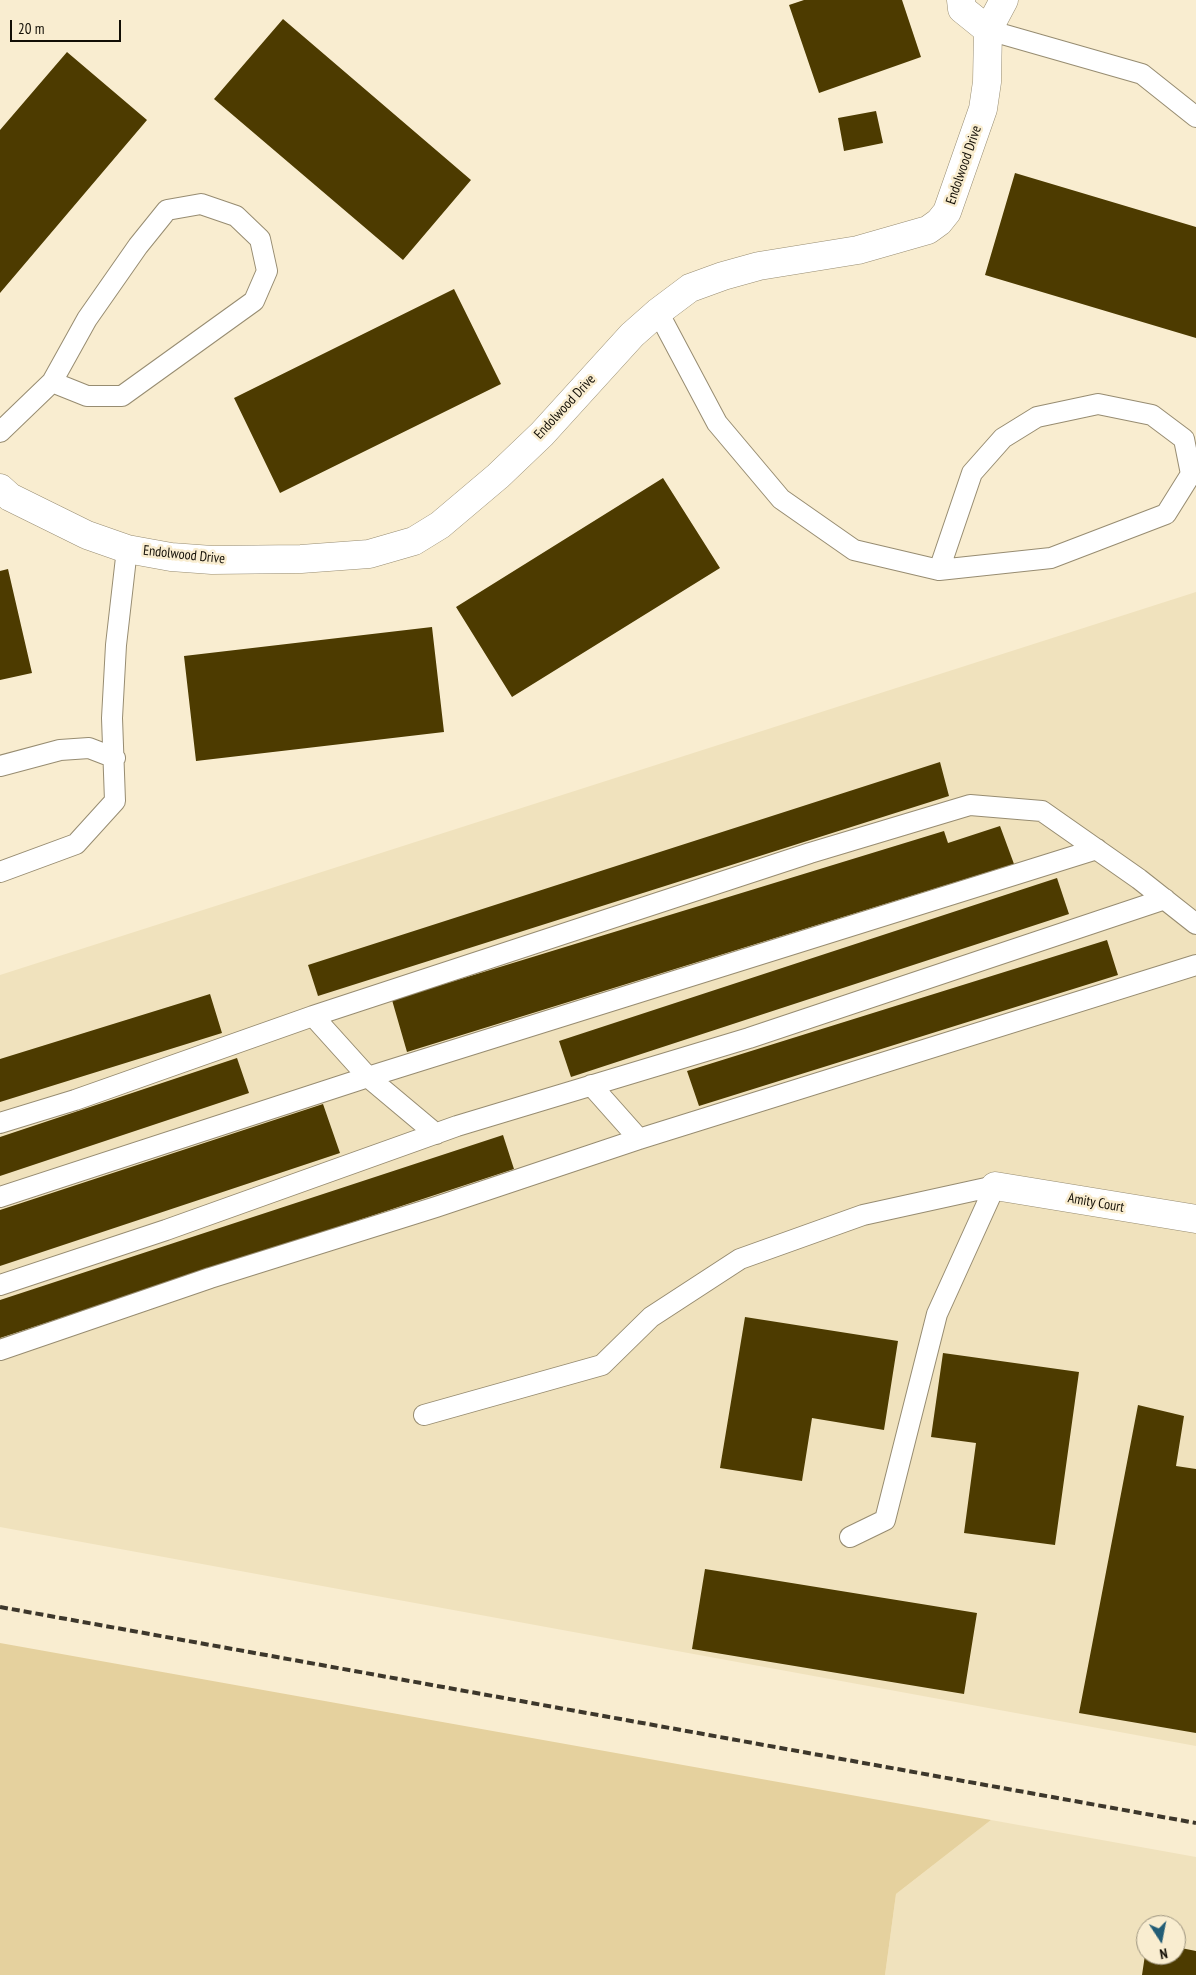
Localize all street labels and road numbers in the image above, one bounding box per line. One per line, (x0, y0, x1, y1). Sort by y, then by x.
street label: Endolwood Drive (943, 123, 985, 207)
street label: Endolwood Drive (531, 371, 599, 443)
street label: Endolwood Drive (142, 542, 226, 568)
street label: Amity Court (1067, 1190, 1125, 1216)

